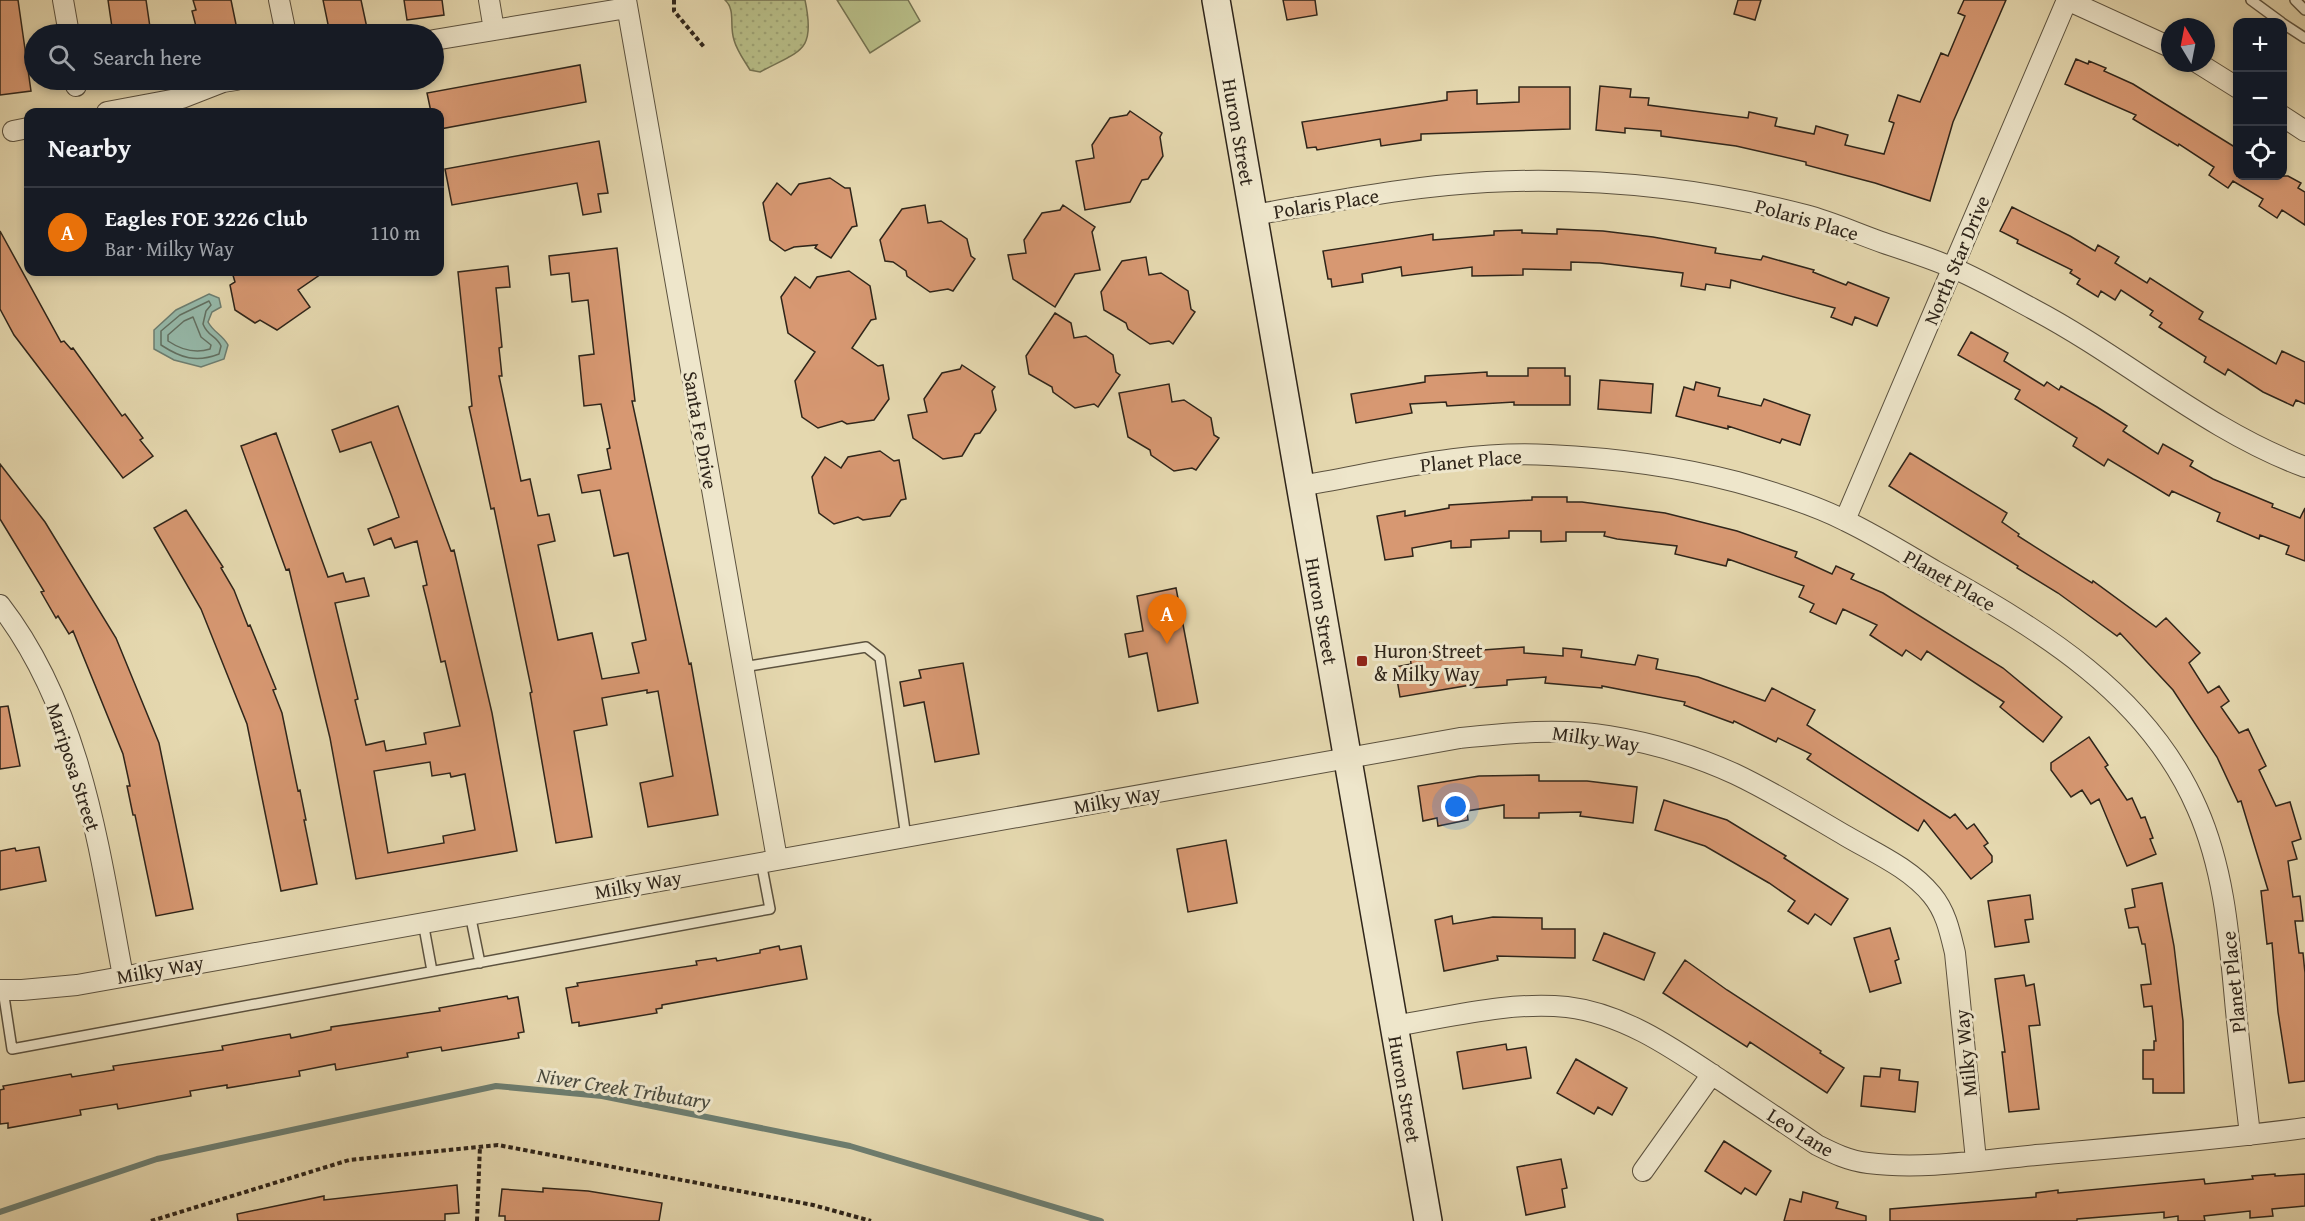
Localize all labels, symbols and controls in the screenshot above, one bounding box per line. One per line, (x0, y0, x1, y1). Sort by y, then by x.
north arrow (2161, 18, 2215, 72)
map controls (2233, 18, 2287, 180)
button: + (2233, 18, 2287, 72)
search box (24, 24, 444, 90)
icon: search (45, 41, 78, 74)
text: Search here (93, 41, 202, 73)
button: − (2233, 72, 2287, 126)
street label: Huron Street (1215, 76, 1263, 188)
button: locate (2233, 126, 2287, 180)
text: Nearby (48, 128, 131, 167)
street label: Polaris Place (1271, 180, 1381, 226)
street label: Polaris Place (1752, 190, 1862, 248)
street label: North Star Drive (1916, 191, 1996, 329)
text: Eagles FOE 3226 Club (105, 202, 308, 234)
text: A (61, 218, 74, 247)
text: 110 m (370, 218, 420, 247)
text: Bar · Milky Way (105, 234, 234, 263)
street label: Santa Fe Drive (676, 369, 726, 491)
street label: Planet Place (1419, 441, 1523, 479)
street label: Planet Place (1899, 542, 2001, 618)
street label: Huron Street (1298, 555, 1346, 667)
pin: A (1148, 594, 1186, 644)
place label: Huron Street & Milky Way (1374, 636, 1482, 688)
marker: Huron Street & Milky Way (1355, 654, 1369, 668)
street label: Mariposa Street (40, 699, 108, 835)
street label: Milky Way (1551, 718, 1642, 758)
street label: Milky Way (1071, 777, 1163, 821)
your location (1441, 792, 1470, 821)
street label: Milky Way (592, 862, 684, 906)
street label: Planet Place (2213, 930, 2253, 1034)
street label: Milky Way (114, 947, 206, 991)
street label: Milky Way (1946, 1008, 1984, 1098)
street label: Huron Street (1381, 1033, 1429, 1145)
water label: Niver Creek Tributary (534, 1059, 713, 1117)
street label: Leo Lane (1762, 1100, 1840, 1164)

